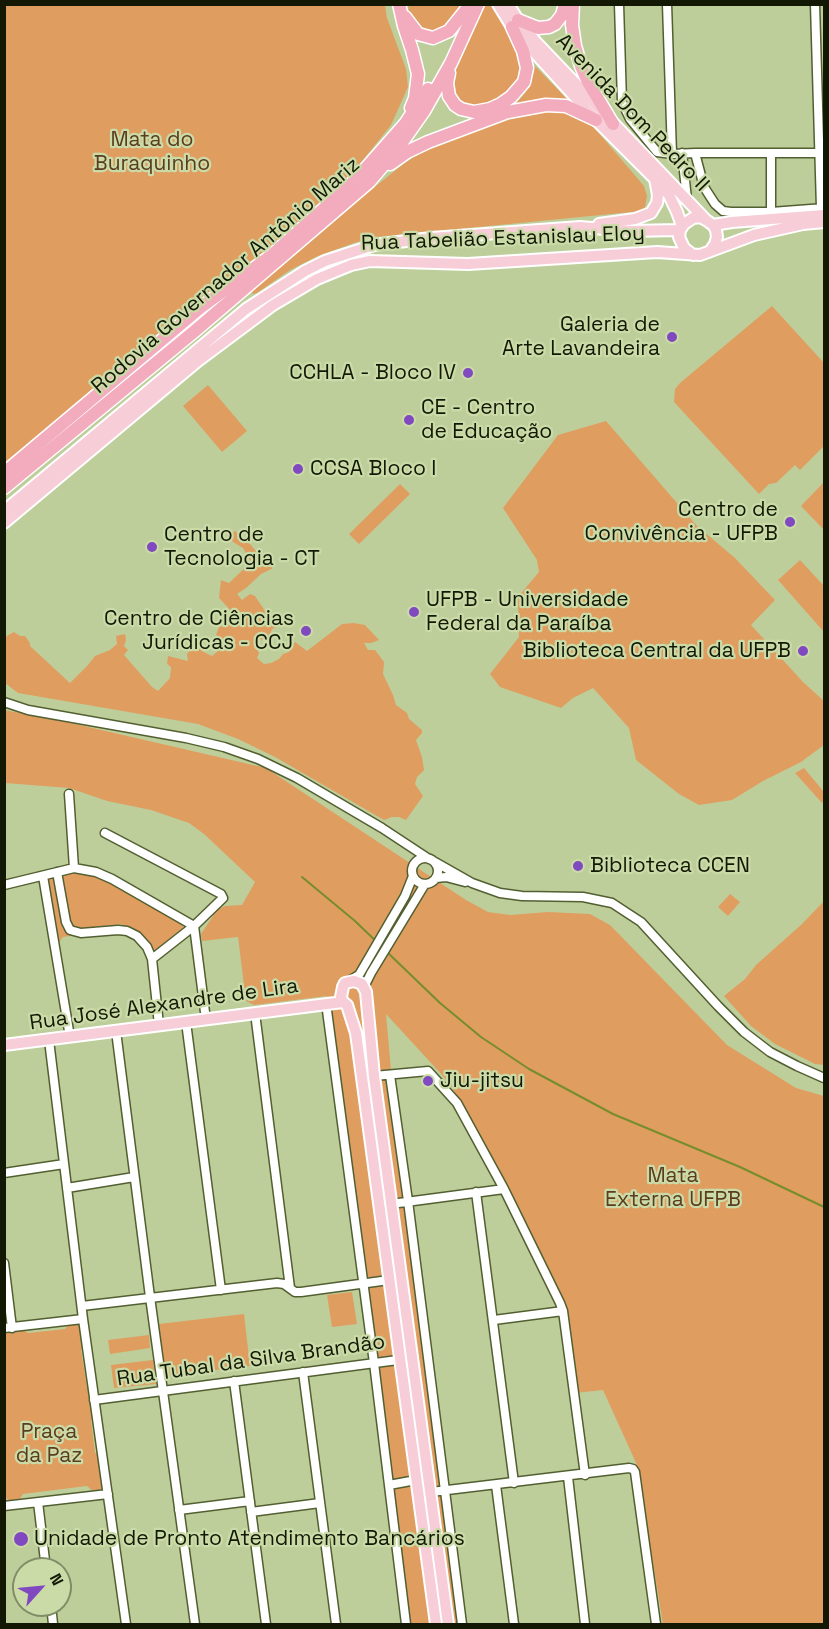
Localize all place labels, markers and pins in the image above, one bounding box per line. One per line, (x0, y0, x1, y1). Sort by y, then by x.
place label: Galeria de Arte Lavandeira (502, 312, 660, 362)
marker: Galeria de Arte Lavandeira (665, 330, 679, 344)
place label: CCHLA - Bloco IV (289, 360, 456, 386)
marker: CCHLA - Bloco IV (461, 366, 475, 380)
place label: CE - Centro de Educação (421, 395, 552, 445)
marker: CE - Centro de Educação (402, 413, 416, 427)
place label: CCSA Bloco I (310, 456, 436, 482)
marker: CCSA Bloco I (291, 462, 305, 476)
place label: Centro de Convivência - UFPB (584, 497, 778, 547)
marker: Centro de Convivência - UFPB (783, 515, 797, 529)
place label: Centro de Tecnologia - CT (164, 522, 320, 572)
marker: Centro de Tecnologia - CT (145, 540, 159, 554)
place label: UFPB - Universidade Federal da Paraíba (426, 587, 629, 637)
marker: UFPB - Universidade Federal da Paraíba (407, 605, 421, 619)
place label: Centro de Ciências Jurídicas - CCJ (104, 606, 294, 656)
marker: Centro de Ciências Jurídicas - CCJ (299, 624, 313, 638)
place label: Biblioteca Central da UFPB (523, 638, 791, 664)
marker: Biblioteca Central da UFPB (796, 644, 810, 658)
place label: Biblioteca CCEN (590, 853, 750, 879)
marker: Biblioteca CCEN (571, 859, 585, 873)
place label: Jiu-jitsu (440, 1068, 524, 1094)
marker: Jiu-jitsu (421, 1074, 435, 1088)
place label: Unidade de Pronto Atendimento Bancários (34, 1526, 465, 1552)
marker: Unidade de Pronto Atendimento Bancários (12, 1530, 30, 1548)

